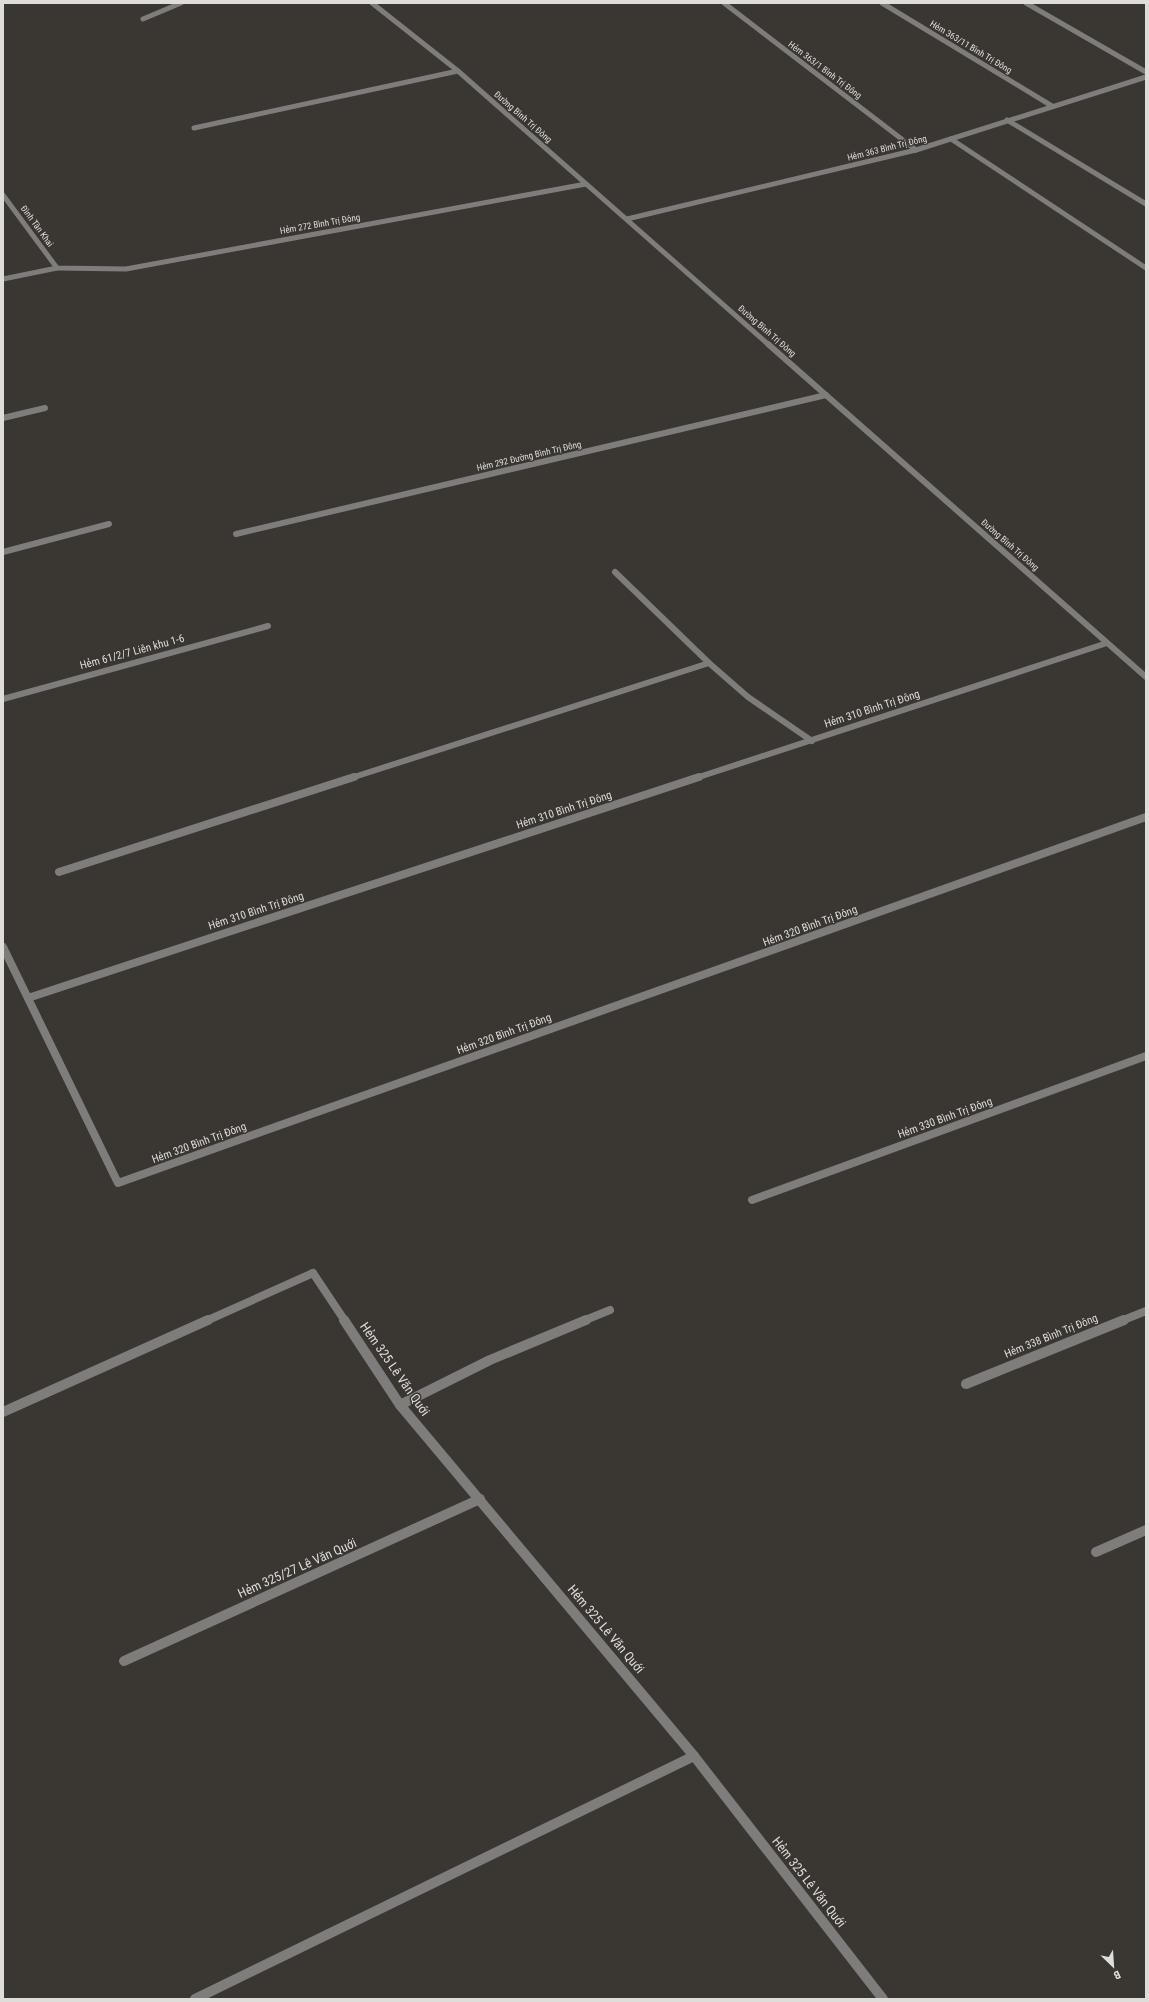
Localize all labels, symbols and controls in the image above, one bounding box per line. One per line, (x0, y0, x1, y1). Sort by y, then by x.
street label: Hẻm 363/11 Bình Trị Đông (928, 19, 1014, 75)
street label: Hẻm 363/1 Bình Trị Đông (786, 39, 864, 101)
street label: Đường Bình Trị Đông (492, 89, 554, 145)
street label: Hẻm 363 Bình Trị Đông (846, 133, 928, 163)
street label: Đình Tân Khai (19, 203, 55, 249)
street label: Hẻm 272 Bình Trị Đông (279, 212, 361, 236)
street label: Đường Bình Trị Đông (736, 303, 798, 359)
street label: Hẻm 292 Đường Bình Trị Đông (476, 439, 582, 473)
street label: Đường Bình Trị Đông (979, 517, 1041, 573)
street label: Hẻm 61/2/7 Liên khu 1-6 (78, 632, 186, 672)
street label: Hẻm 310 Bình Trị Đông (823, 687, 921, 731)
street label: Hẻm 310 Bình Trị Đông (515, 788, 613, 832)
street label: Hẻm 310 Bình Trị Đông (207, 889, 305, 933)
street label: Hẻm 320 Bình Trị Đông (761, 903, 859, 949)
street label: Hẻm 320 Bình Trị Đông (455, 1011, 553, 1057)
street label: Hẻm 330 Bình Trị Đông (896, 1095, 994, 1141)
street label: Hẻm 320 Bình Trị Đông (150, 1120, 248, 1166)
street label: Hẻm 338 Bình Trị Đông (1002, 1311, 1100, 1361)
street label: Hẻm 325 Lê Văn Quới (357, 1319, 433, 1419)
street label: Hẻm 325/27 Lê Văn Quới (235, 1535, 359, 1601)
street label: Hẻm 325 Lê Văn Quới (565, 1582, 647, 1676)
street label: Hẻm 325 Lê Văn Quới (769, 1834, 849, 1930)
north arrow (1093, 1946, 1133, 1986)
text: B (1111, 1967, 1123, 1982)

